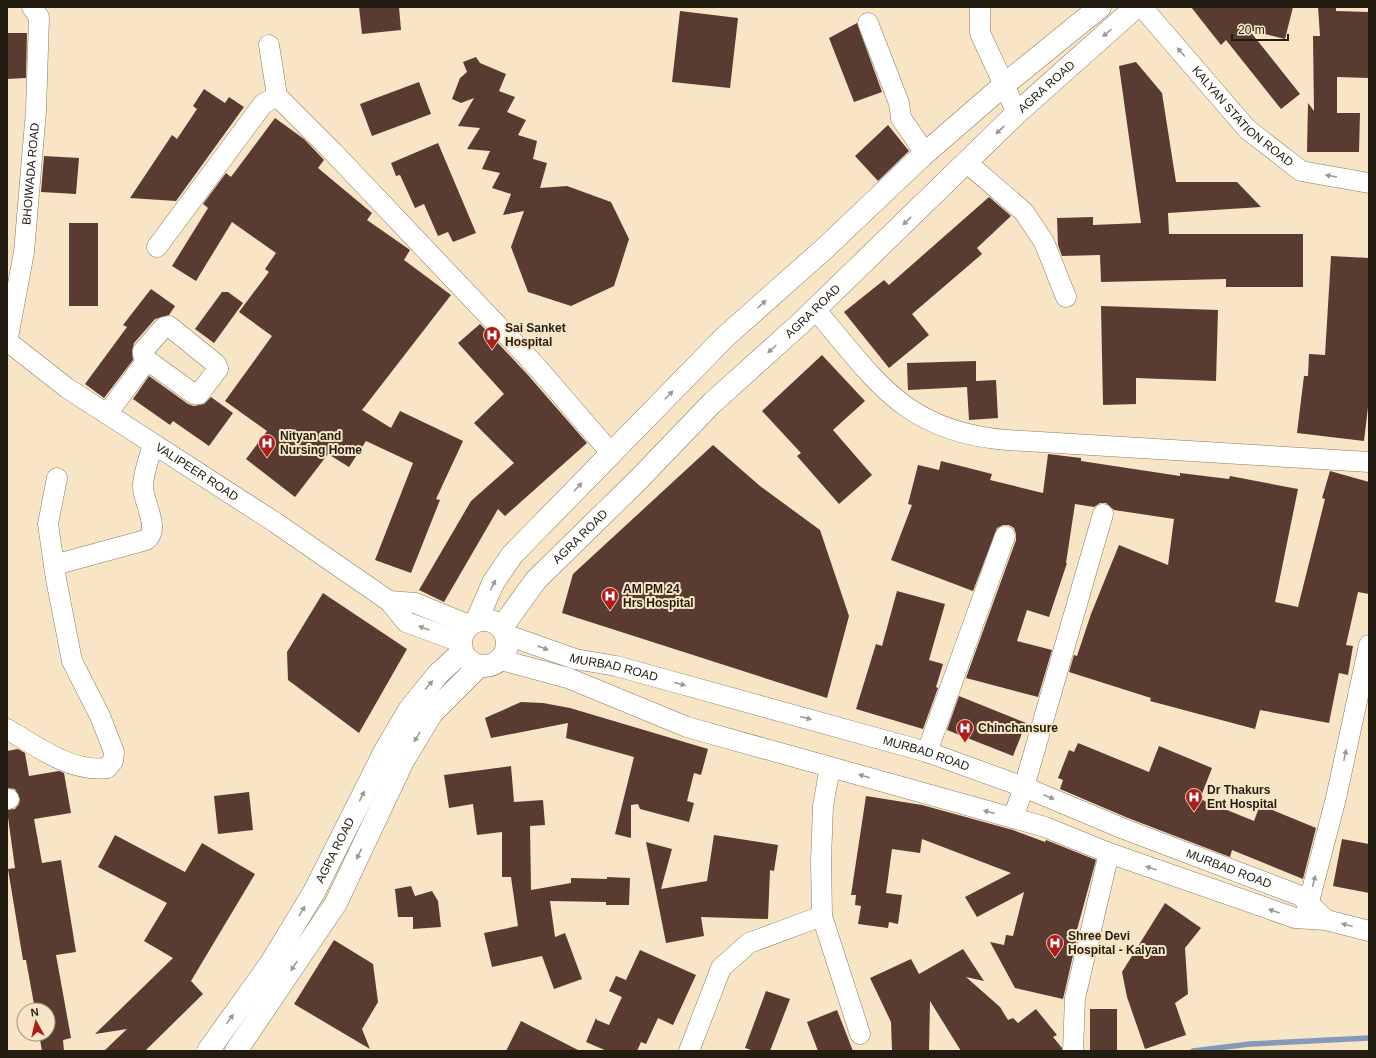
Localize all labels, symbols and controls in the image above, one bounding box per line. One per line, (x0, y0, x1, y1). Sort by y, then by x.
scale bar (1232, 16, 1288, 42)
text: 20 m (1238, 23, 1265, 37)
one-way arrow (1102, 28, 1111, 37)
one-way arrow (1176, 47, 1185, 57)
street label: AGRA ROAD (1015, 58, 1078, 116)
street label: KALYAN STATION ROAD (1189, 63, 1296, 170)
street label: BHOIWADA ROAD (19, 122, 42, 225)
one-way arrow (995, 125, 1005, 134)
one-way arrow (1324, 173, 1337, 179)
one-way arrow (902, 216, 912, 226)
street label: AGRA ROAD (782, 281, 844, 341)
one-way arrow (757, 299, 767, 309)
place label: Sai Sanket Hospital (505, 321, 566, 349)
hospital icon: Sai Sanket Hospital (482, 325, 502, 350)
one-way arrow (768, 344, 777, 353)
one-way arrow (664, 390, 674, 400)
place label: Nityan and Nursing Home (280, 429, 362, 457)
hospital icon: Nityan and Nursing Home (257, 433, 277, 458)
street label: VALIPEER ROAD (153, 440, 241, 504)
one-way arrow (573, 482, 583, 492)
street label: AGRA ROAD (550, 506, 611, 567)
one-way arrow (490, 579, 496, 590)
place label: AM PM 24 Hrs Hospital (623, 582, 694, 610)
hospital icon: AM PM 24 Hrs Hospital (600, 586, 620, 611)
one-way arrow (417, 625, 429, 631)
one-way arrow (538, 646, 550, 652)
street label: MURBAD ROAD (568, 651, 660, 684)
one-way arrow (425, 680, 434, 690)
one-way arrow (675, 681, 687, 687)
one-way arrow (800, 715, 812, 721)
hospital icon: Chinchansure (955, 718, 975, 743)
place label: Chinchansure (978, 721, 1058, 735)
one-way arrow (413, 732, 421, 743)
street label: MURBAD ROAD (881, 733, 972, 774)
one-way arrow (1342, 749, 1348, 761)
one-way arrow (858, 773, 870, 779)
place label: Dr Thakurs Ent Hospital (1207, 783, 1277, 811)
hospital icon: Dr Thakurs Ent Hospital (1184, 787, 1204, 812)
one-way arrow (359, 790, 365, 801)
one-way arrow (1043, 794, 1055, 800)
one-way arrow (983, 809, 995, 815)
street label: AGRA ROAD (313, 815, 357, 885)
street label: MURBAD ROAD (1184, 846, 1274, 891)
one-way arrow (356, 848, 362, 860)
one-way arrow (1145, 864, 1157, 870)
one-way arrow (1312, 875, 1318, 887)
one-way arrow (299, 905, 306, 917)
one-way arrow (1268, 907, 1280, 913)
one-way arrow (1341, 922, 1354, 928)
place label: Shree Devi Hospital - Kalyan (1068, 929, 1165, 957)
hospital icon: Shree Devi Hospital - Kalyan (1045, 933, 1065, 958)
one-way arrow (290, 961, 298, 971)
north arrow (16, 1002, 56, 1042)
text: N (30, 1006, 39, 1019)
one-way arrow (226, 1014, 235, 1025)

